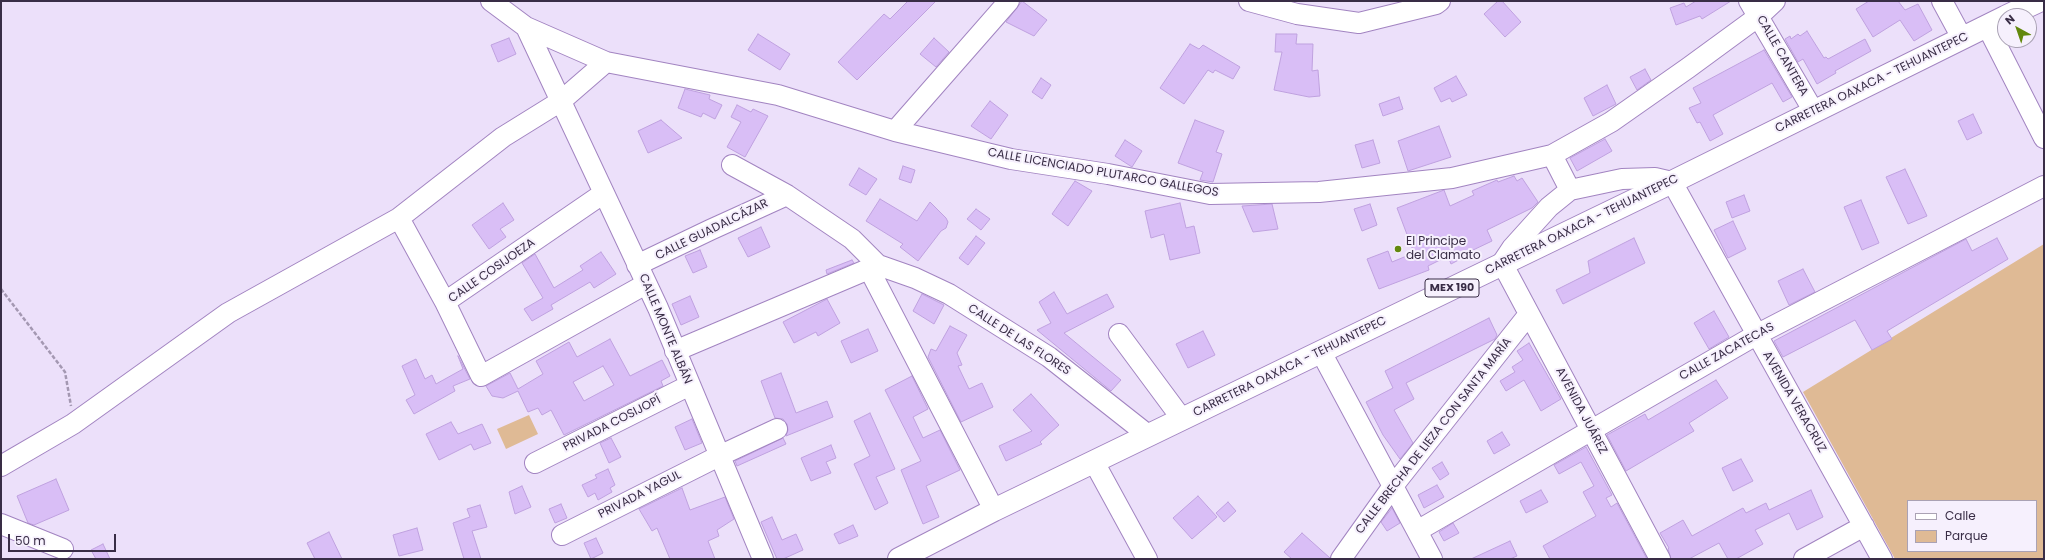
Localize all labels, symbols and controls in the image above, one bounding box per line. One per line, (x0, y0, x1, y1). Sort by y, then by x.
north arrow (1997, 8, 2037, 48)
text: N (2002, 11, 2018, 28)
street label: CALLE CANTERA (1753, 13, 1811, 99)
street label: CARRETERA OAXACA - TEHUANTEPEC (1773, 30, 1971, 136)
street label: CALLE LICENCIADO PLUTARCO GALLEGOS (986, 146, 1220, 200)
street label: CARRETERA OAXACA - TEHUANTEPEC (1483, 172, 1681, 278)
street label: CALLE GUADALCÁZAR (653, 196, 771, 264)
place label: El Principe del Clamato (1406, 235, 1481, 263)
street label: CALLE COSIJOEZA (446, 236, 538, 306)
marker: El Principe del Clamato (1393, 244, 1403, 254)
street label: CALLE MONTE ALBÁN (635, 272, 695, 386)
road number: MEX 190 (1425, 279, 1479, 297)
street label: CALLE DE LAS FLORES (965, 301, 1073, 379)
street label: CARRETERA OAXACA - TEHUANTEPEC (1191, 314, 1389, 420)
street label: CALLE ZACATECAS (1677, 320, 1777, 384)
street label: CALLE BRECHA DE LIEZA CON SANTA MARÍA (1353, 335, 1515, 537)
street label: AVENIDA VERACRUZ (1759, 349, 1829, 455)
street label: AVENIDA JUÁREZ (1552, 365, 1610, 457)
street label: PRIVADA COSIJOPÍ (561, 393, 663, 455)
street label: PRIVADA YAGUL (596, 468, 684, 522)
legend (1907, 500, 2037, 552)
text: Calle (1945, 507, 1976, 524)
scale bar (10, 526, 118, 552)
text: Parque (1945, 527, 1988, 544)
text: 50 m (15, 532, 46, 549)

